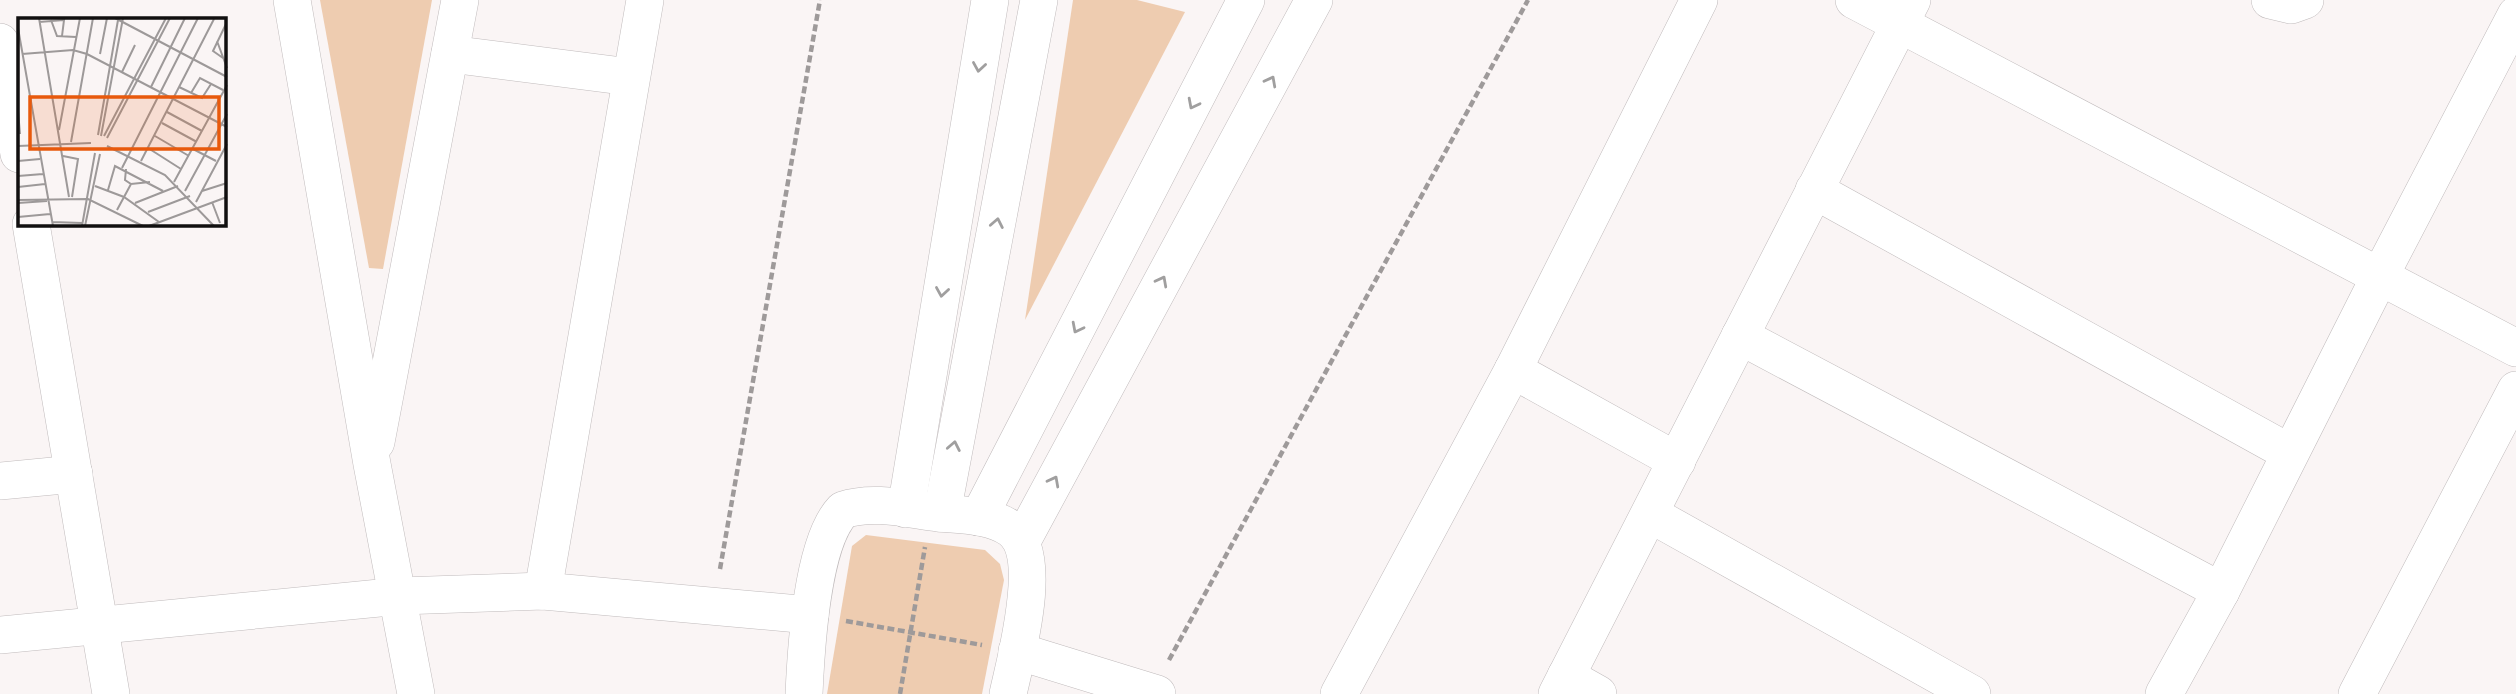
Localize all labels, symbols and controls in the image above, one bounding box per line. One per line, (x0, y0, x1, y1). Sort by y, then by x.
inset map (18, 18, 226, 226)
one-way arrow (972, 61, 987, 73)
one-way arrow (1262, 76, 1276, 88)
one-way arrow (1187, 97, 1201, 109)
one-way arrow (988, 217, 1003, 229)
one-way arrow (1154, 276, 1167, 288)
one-way arrow (935, 286, 950, 298)
one-way arrow (1071, 321, 1085, 333)
one-way arrow (946, 440, 961, 452)
one-way arrow (1046, 476, 1059, 489)

